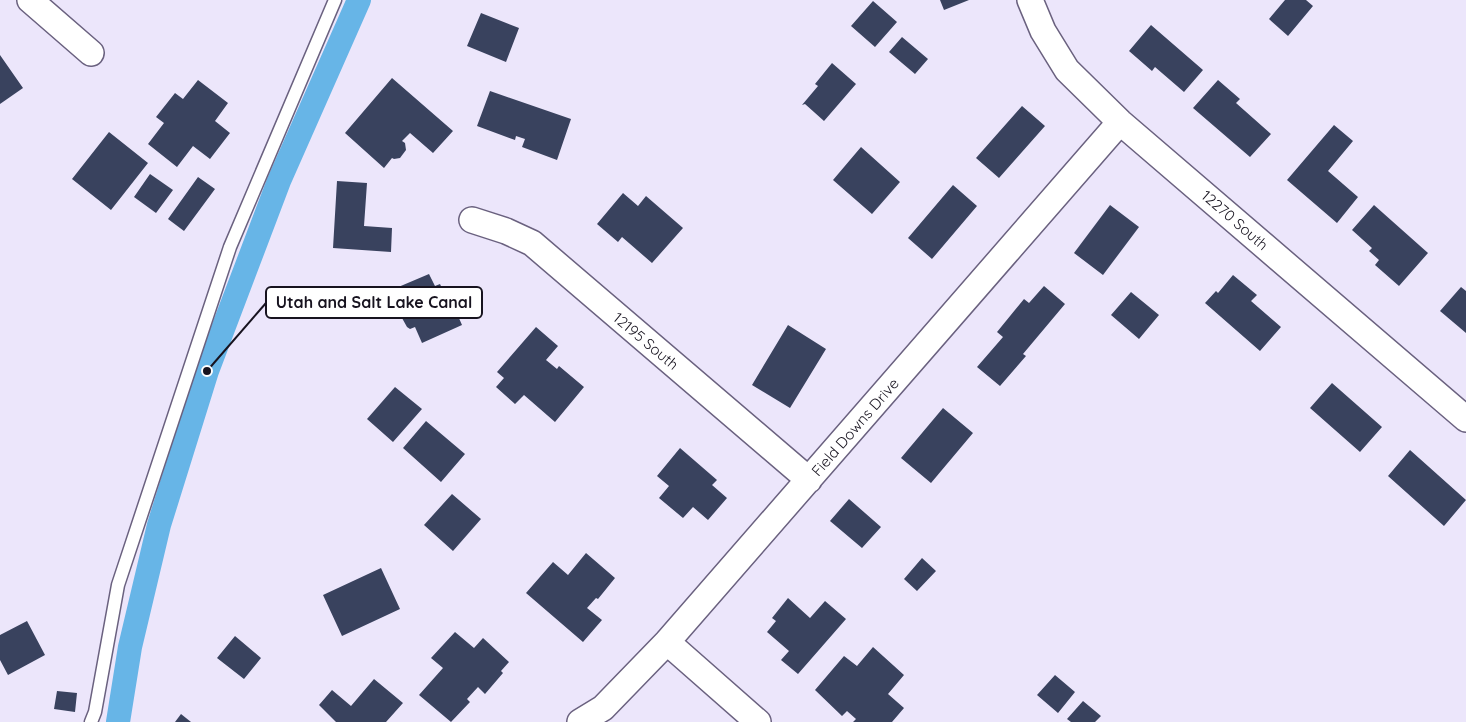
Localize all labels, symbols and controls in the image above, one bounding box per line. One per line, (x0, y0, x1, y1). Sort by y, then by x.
street label: 12270 South (1198, 186, 1272, 254)
callout: Utah and Salt Lake Canal (266, 287, 482, 318)
text: Utah and Salt Lake Canal (276, 292, 472, 312)
street label: 12195 South (609, 308, 683, 374)
street label: Field Downs Drive (807, 374, 903, 480)

